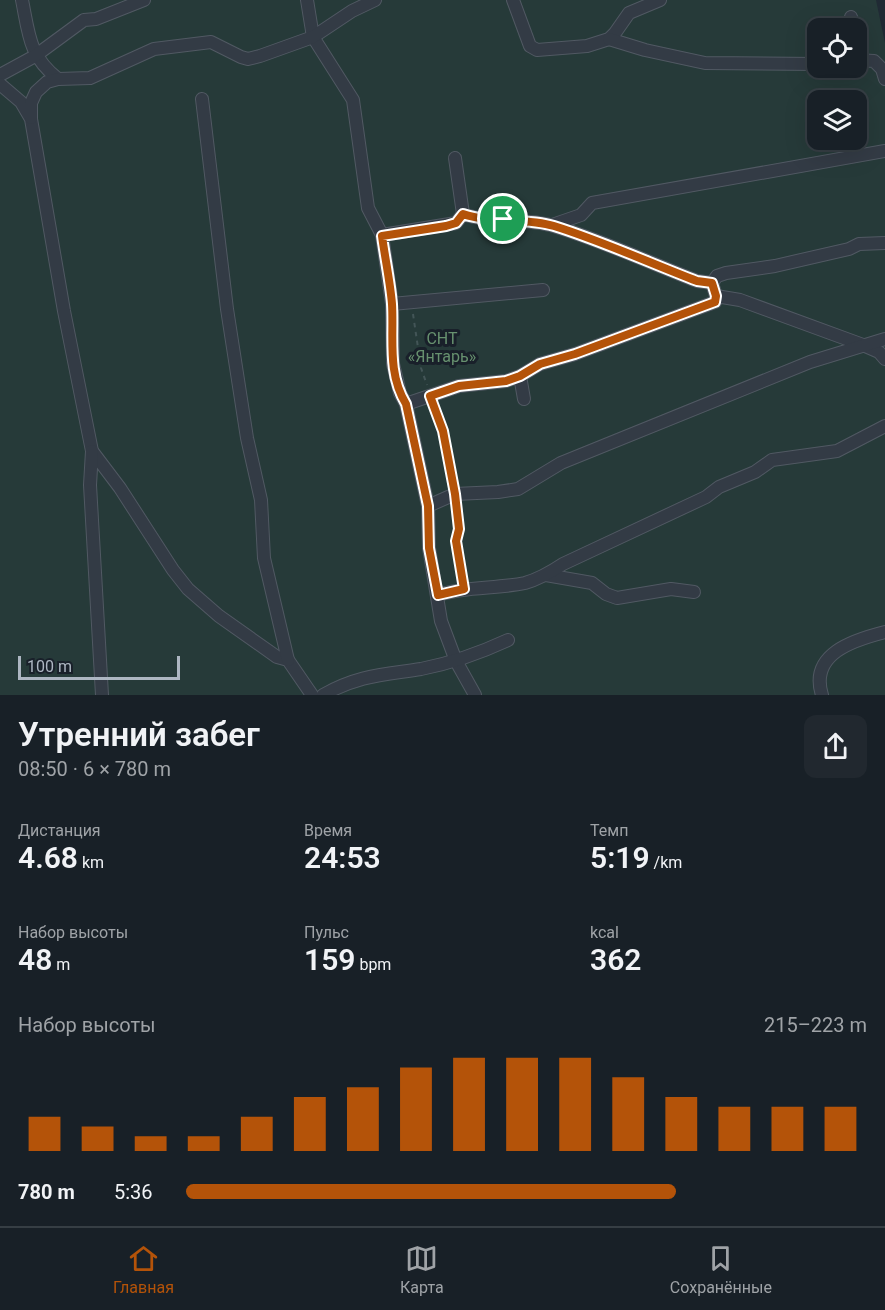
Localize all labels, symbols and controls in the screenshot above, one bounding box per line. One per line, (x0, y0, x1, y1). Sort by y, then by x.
map controls (807, 18, 867, 150)
button: locate (807, 18, 867, 78)
button: layers (807, 90, 867, 150)
pin (477, 193, 528, 244)
icon: arrive (486, 202, 519, 235)
park label: СНТ «Янтарь» (408, 329, 476, 366)
scale bar (18, 653, 180, 680)
text: 100 m (27, 657, 72, 676)
text: Утренний забег (18, 715, 260, 754)
button: share (804, 715, 867, 778)
text: 08:50 · 6 × 780 m (18, 757, 171, 781)
text: Дистанция (18, 821, 101, 840)
text: Время (304, 821, 352, 840)
text: Темп (590, 821, 628, 840)
text: 4.68 (18, 840, 78, 875)
text: 24:53 (304, 840, 381, 875)
text: 5:19 (590, 840, 650, 875)
text: km (78, 853, 104, 872)
text: /km (650, 853, 682, 872)
text: Набор высоты (18, 923, 128, 942)
text: Пульс (304, 923, 349, 942)
text: kcal (590, 923, 619, 942)
text: 48 (18, 942, 52, 977)
text: 159 (304, 942, 355, 977)
text: 362 (590, 942, 641, 977)
text: m (52, 955, 70, 974)
text: bpm (355, 955, 391, 974)
text: Набор высоты (18, 1013, 156, 1037)
text: 215–223 m (764, 1013, 867, 1037)
text: 780 m (18, 1180, 75, 1204)
text: 5:36 (114, 1180, 153, 1204)
tab: Главная (113, 1242, 174, 1297)
tab: Карта (400, 1242, 444, 1297)
tab: Сохранённые (670, 1242, 772, 1297)

